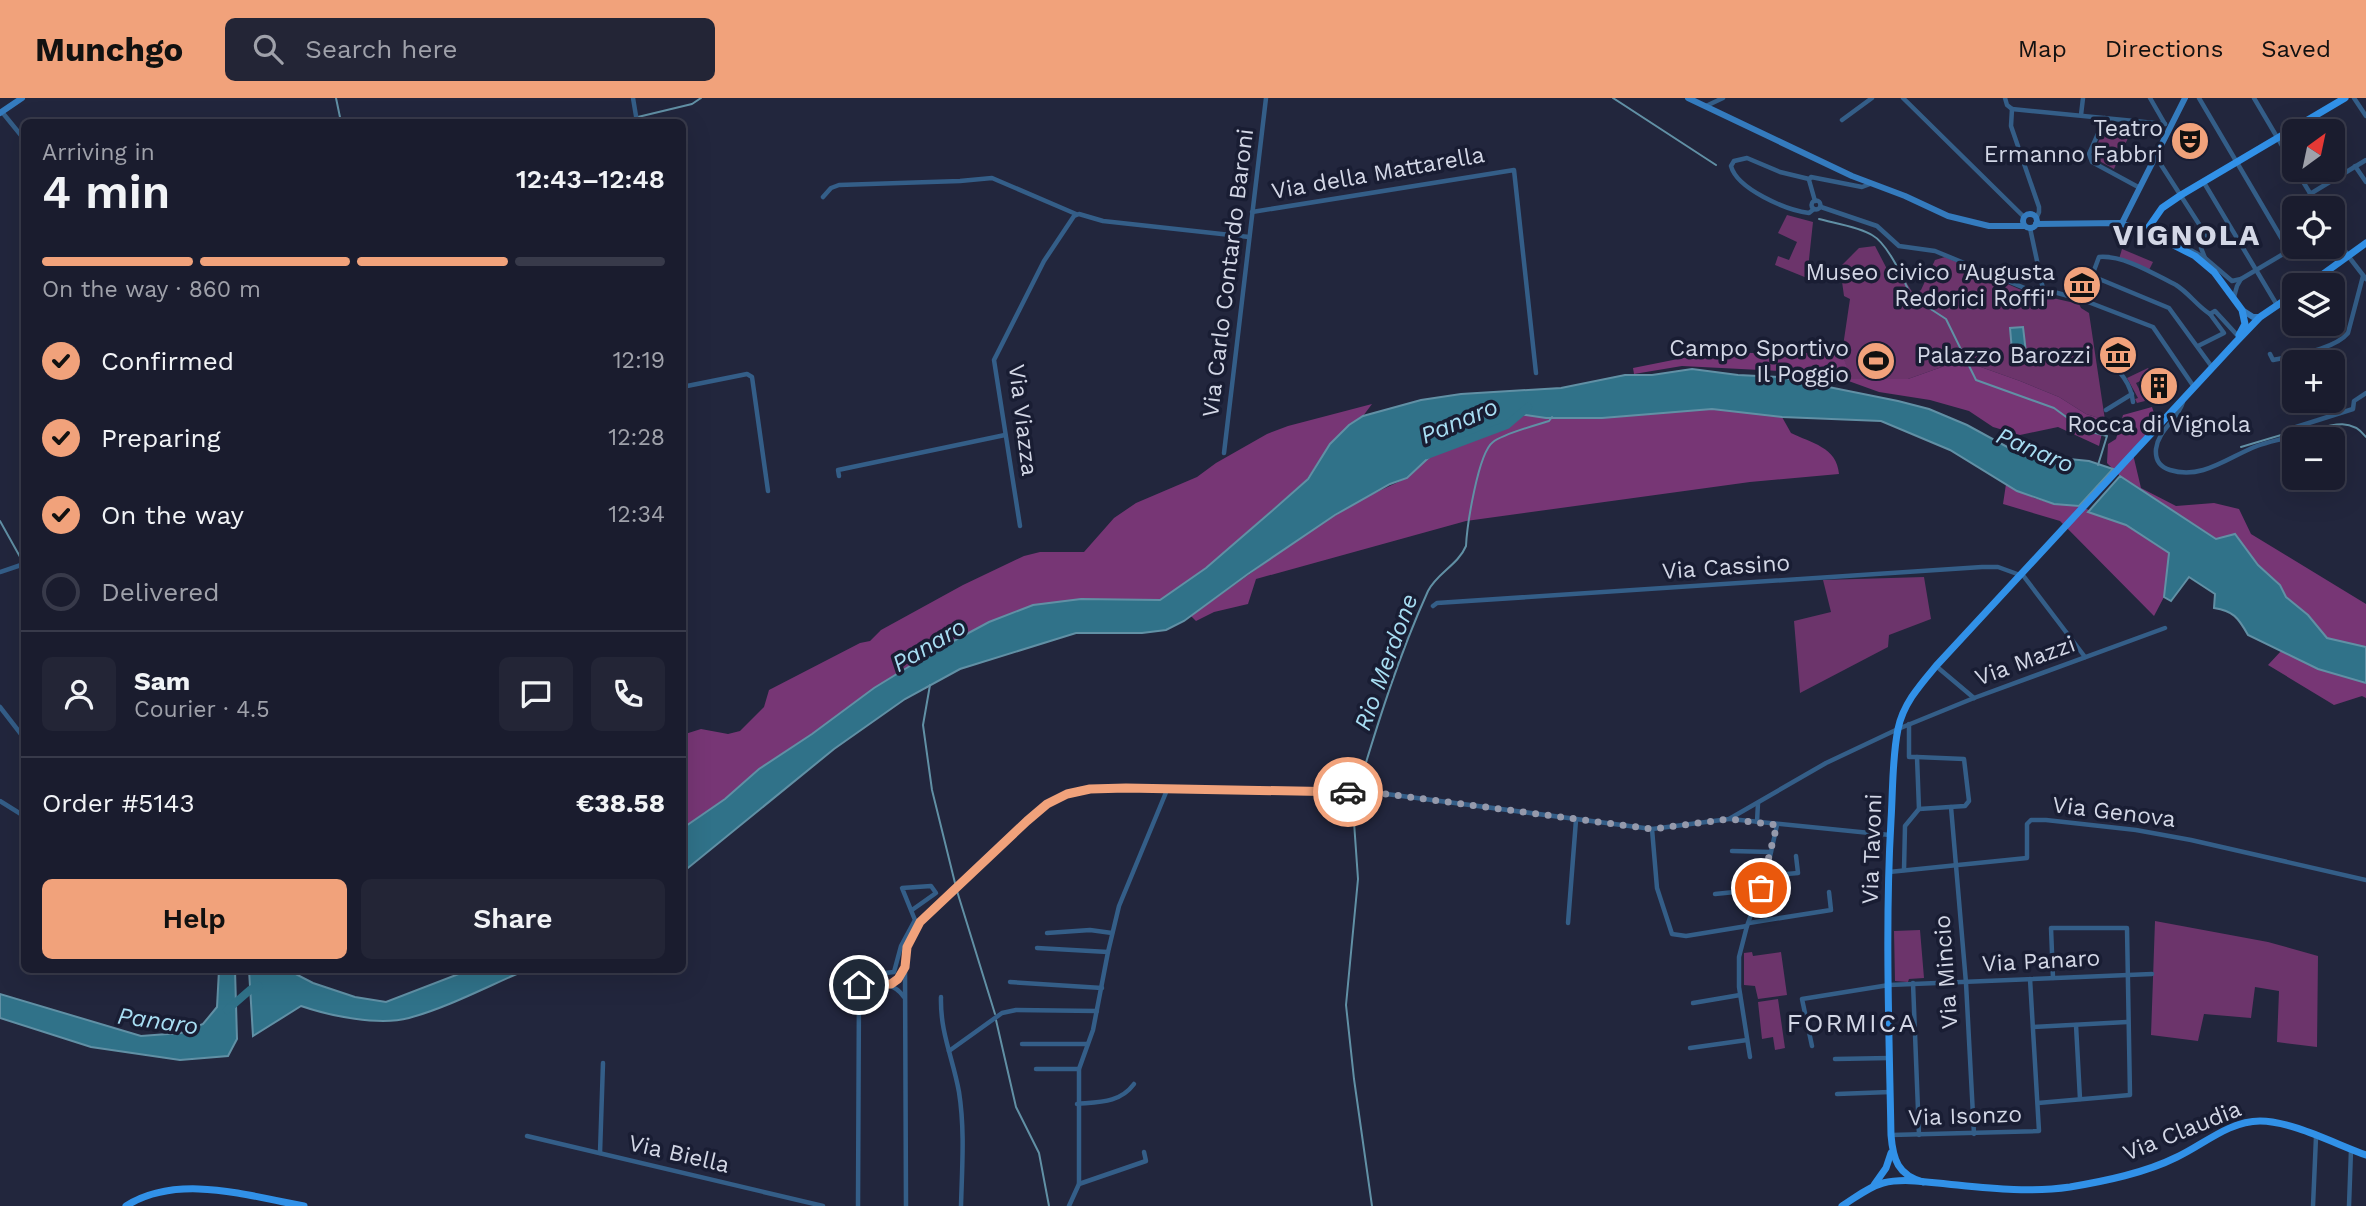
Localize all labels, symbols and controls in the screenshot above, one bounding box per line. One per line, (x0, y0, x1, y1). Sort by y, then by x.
search box (225, 18, 715, 81)
text: Munchgo (35, 30, 183, 69)
icon: search (249, 30, 287, 68)
text: Search here (305, 34, 458, 64)
text: Map (2018, 35, 2067, 63)
text: Directions (2105, 35, 2223, 63)
text: Saved (2261, 35, 2331, 63)
place label: Teatro Ermanno Fabbri (1984, 115, 2163, 168)
north arrow (2282, 119, 2345, 182)
map controls (2282, 119, 2345, 490)
theatre icon: Teatro Ermanno Fabbri (2169, 120, 2211, 162)
street label: Via Carlo Contardo Baroni (1197, 127, 1259, 419)
text: Arriving in (42, 139, 155, 166)
street label: Via della Mattarella (1269, 141, 1487, 205)
text: 12:43–12:48 (516, 164, 665, 194)
text: 4 min (42, 165, 170, 219)
button: locate (2282, 196, 2345, 259)
district label: VIGNOLA (2113, 217, 2261, 252)
place label: Museo civico "Augusta Redorici Roffi" (1805, 259, 2055, 312)
museum icon: Museo civico "Augusta Redorici Roffi" (2061, 264, 2103, 306)
button: layers (2282, 273, 2345, 336)
text: On the way · 860 m (42, 276, 261, 303)
museum icon: Palazzo Barozzi (2097, 334, 2139, 376)
place label: Campo Sportivo Il Poggio (1669, 335, 1849, 388)
sports icon: Campo Sportivo Il Poggio (1855, 340, 1897, 382)
icon: check (42, 342, 80, 380)
place label: Palazzo Barozzi (1917, 342, 2091, 369)
text: Confirmed (101, 346, 234, 376)
text: 12:19 (613, 347, 665, 374)
button: + (2282, 350, 2345, 413)
street label: Via Viazza (1003, 363, 1043, 477)
building icon: Rocca di Vignola (2138, 365, 2180, 407)
water label: Panaro (1416, 392, 1502, 450)
place label: Rocca di Vignola (2067, 411, 2251, 438)
icon: check (42, 419, 80, 457)
water label: Panaro (1992, 421, 2078, 479)
text: Preparing (101, 423, 221, 453)
text: 12:28 (608, 424, 665, 451)
button: − (2282, 427, 2345, 490)
icon: check (42, 496, 80, 534)
text: On the way (101, 500, 244, 530)
text: 12:34 (608, 501, 665, 528)
street label: Via Cassino (1661, 549, 1791, 585)
text: Delivered (101, 577, 220, 607)
water label: Rio Merdone (1348, 590, 1424, 734)
water label: Panaro (887, 612, 971, 678)
street label: Via Mazzi (1971, 630, 2079, 692)
button: person (42, 657, 116, 731)
button: chat (499, 657, 573, 731)
button: phone (591, 657, 665, 731)
text: Sam (134, 666, 190, 696)
text: Courier · 4.5 (134, 696, 270, 723)
courier (1313, 757, 1383, 827)
icon: car (1329, 773, 1367, 811)
text: Order #5143 (42, 788, 195, 818)
text: €38.58 (576, 788, 665, 818)
street label: Via Genova (2051, 791, 2177, 833)
street label: Via Tavoni (1857, 793, 1887, 905)
pin (1731, 858, 1791, 918)
icon: bag (1742, 869, 1780, 907)
button: Help (42, 879, 347, 959)
button: Share (361, 879, 665, 959)
street label: Via Mincio (1929, 914, 1963, 1030)
street label: Via Panaro (1981, 944, 2101, 978)
pin (829, 955, 889, 1015)
icon: home (840, 966, 878, 1004)
water label: Panaro (116, 1001, 200, 1041)
district label: FORMICA (1786, 1008, 1918, 1038)
street label: Via Claudia (2119, 1095, 2245, 1167)
street label: Via Isonzo (1908, 1101, 2022, 1131)
street label: Via Biella (626, 1129, 732, 1179)

